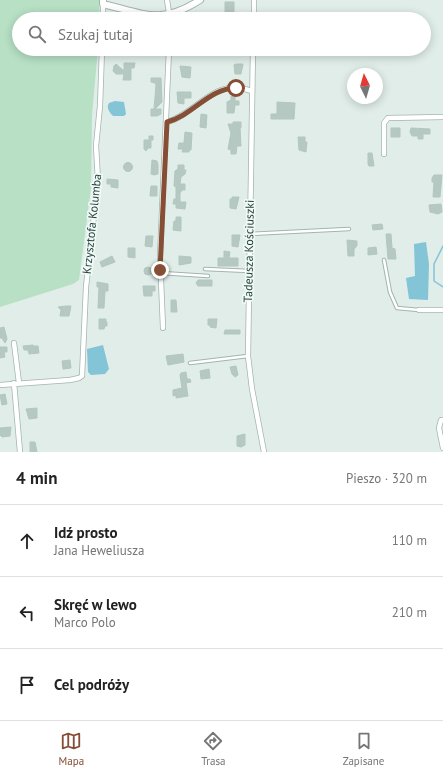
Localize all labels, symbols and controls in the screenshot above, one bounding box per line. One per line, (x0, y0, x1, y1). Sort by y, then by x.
search box (12, 12, 431, 56)
icon: search (26, 23, 48, 45)
text: Szukaj tutaj (58, 25, 133, 44)
north arrow (347, 68, 383, 104)
route start (227, 79, 245, 97)
street label: Krzysztofa Kolumba (79, 173, 104, 275)
street label: Tadeusza Kościuszki (240, 200, 257, 302)
route end (151, 261, 169, 279)
text: 4 min (16, 467, 57, 489)
text: Pieszo · 320 m (346, 470, 427, 487)
text: Idź prosto (54, 523, 118, 542)
icon: ahead (16, 530, 38, 552)
text: 110 m (392, 532, 427, 549)
text: Jana Heweliusza (54, 542, 145, 559)
text: Skręć w lewo (54, 595, 137, 614)
icon: left (16, 602, 38, 624)
text: 210 m (392, 604, 427, 621)
text: Marco Polo (54, 614, 116, 631)
icon: arrive (16, 674, 38, 696)
text: Cel podróży (54, 675, 129, 694)
tab: Mapa (59, 730, 84, 768)
tab: Trasa (201, 730, 226, 768)
tab: Zapisane (343, 730, 384, 768)

